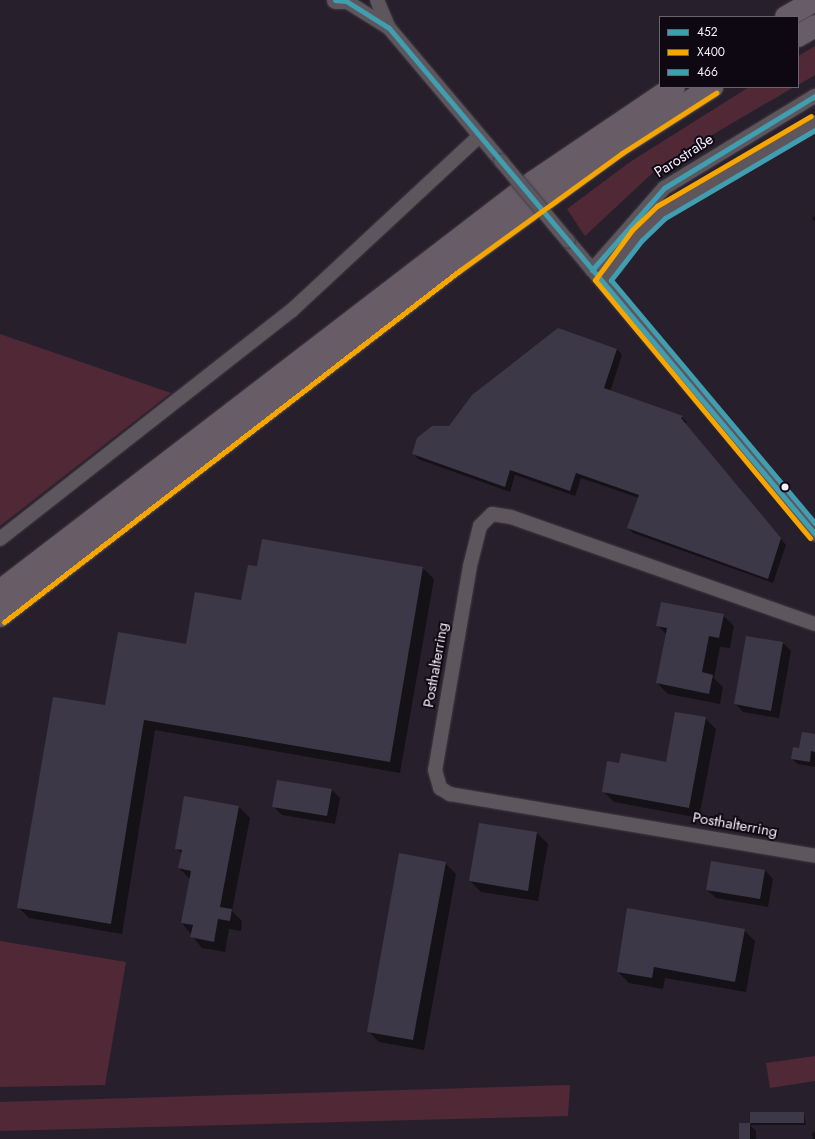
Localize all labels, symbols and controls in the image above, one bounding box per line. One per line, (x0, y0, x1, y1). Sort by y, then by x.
legend (659, 16, 799, 88)
text: 452 (697, 23, 718, 41)
text: X400 (697, 43, 725, 61)
text: 466 (697, 63, 718, 81)
street label: Parostraße (651, 130, 717, 182)
unlabelled marker (780, 482, 790, 492)
street label: Posthalterring (420, 621, 452, 709)
street label: Posthalterring (691, 809, 779, 841)

